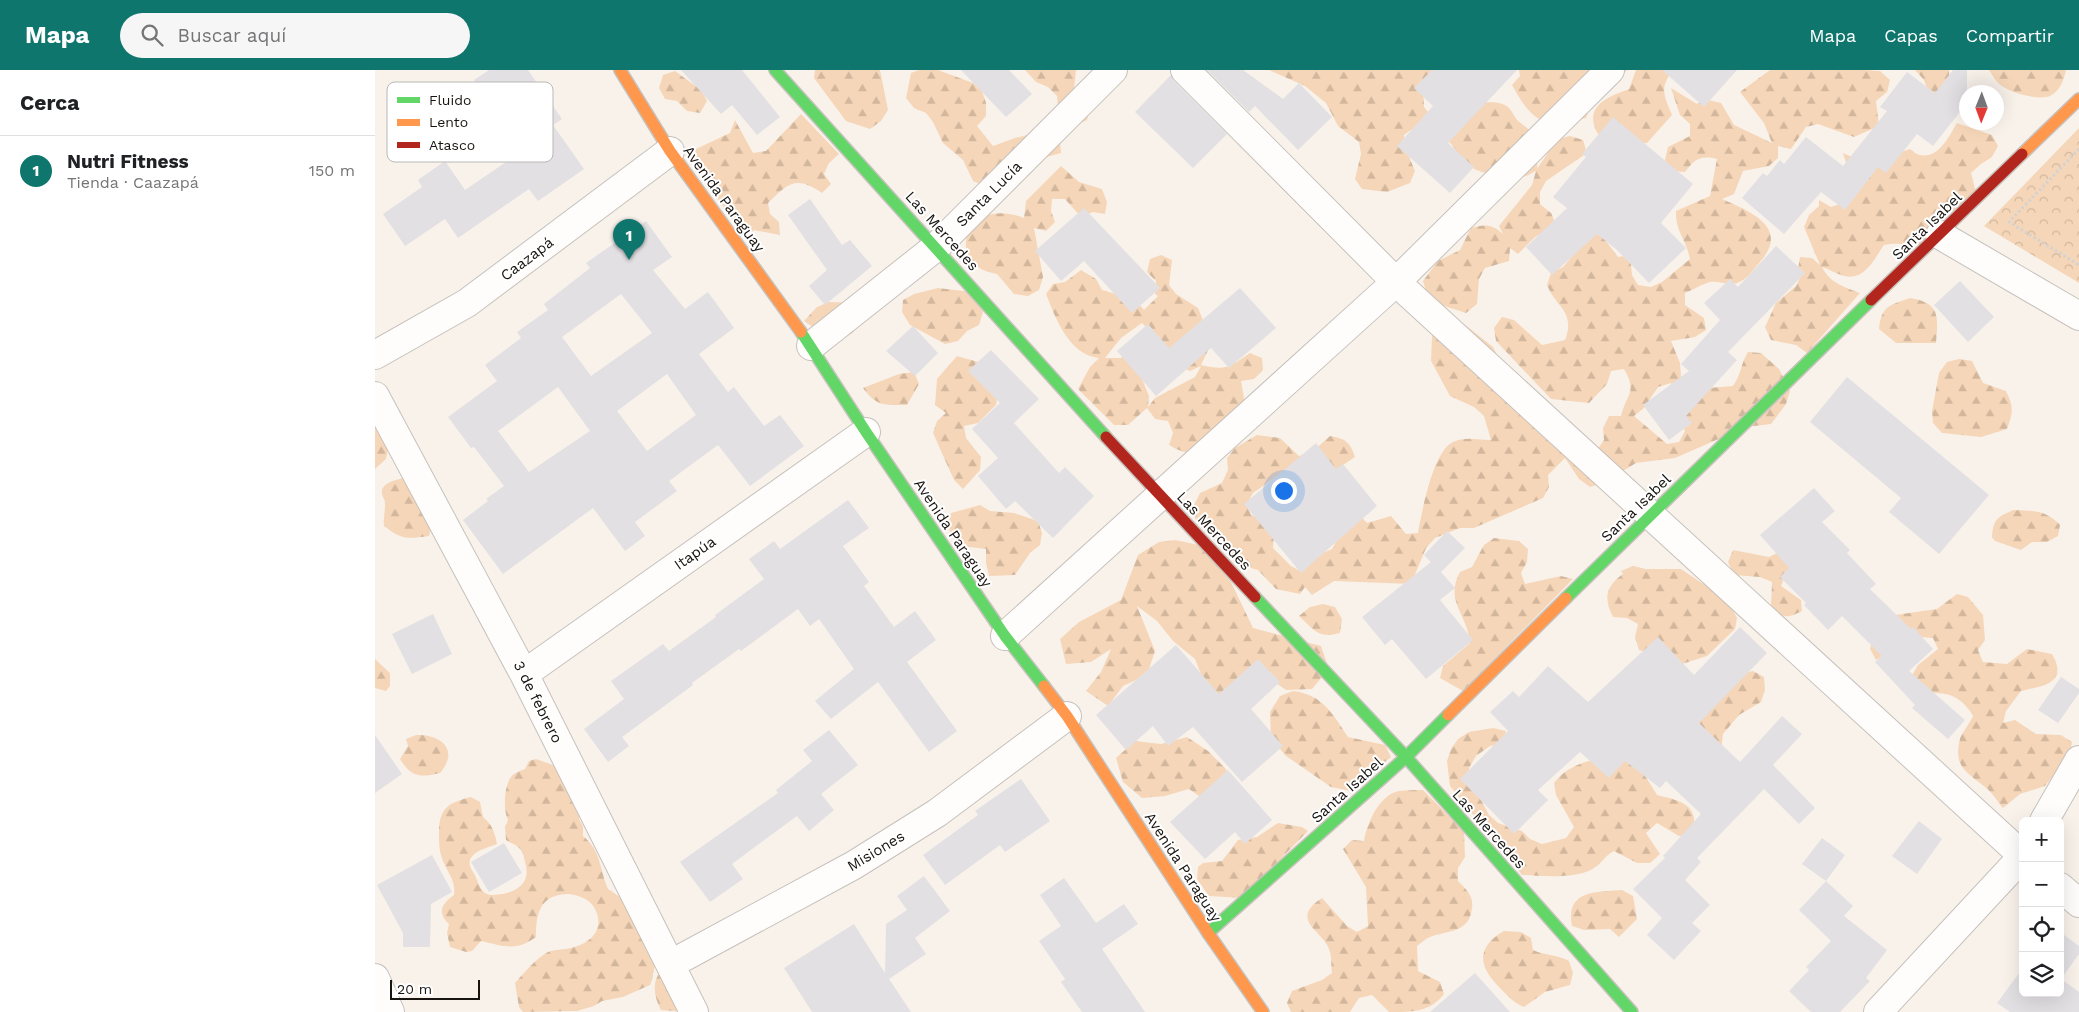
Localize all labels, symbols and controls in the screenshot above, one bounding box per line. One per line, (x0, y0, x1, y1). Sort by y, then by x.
search box (120, 13, 470, 58)
text: Mapa (25, 21, 90, 49)
icon: search (138, 21, 166, 49)
text: Buscar aquí (178, 24, 286, 47)
text: Mapa (1809, 25, 1856, 46)
text: Capas (1884, 25, 1938, 46)
text: Compartir (1966, 25, 2054, 46)
legend (387, 82, 553, 162)
north arrow (1959, 85, 2004, 130)
text: Cerca (20, 90, 79, 115)
text: Fluido (429, 92, 471, 108)
text: Lento (429, 114, 468, 130)
text: Atasco (429, 137, 475, 153)
street label: Avenida Paraguay (679, 142, 769, 256)
text: Nutri Fitness (67, 150, 189, 173)
street label: Santa Lucía (952, 157, 1026, 231)
text: 1 (33, 161, 39, 180)
text: 150 m (309, 161, 355, 180)
text: Tienda · Caazapá (67, 173, 199, 192)
street label: Las Mercedes (902, 188, 982, 275)
street label: Santa Isabel (1888, 188, 1966, 264)
pin: 1 (613, 219, 645, 260)
street label: Caazapá (497, 233, 557, 285)
street label: Santa Isabel (1597, 470, 1675, 546)
street label: Avenida Paraguay (910, 475, 996, 591)
your location (1271, 478, 1297, 504)
street label: Las Mercedes (1173, 488, 1255, 574)
street label: Itapúa (671, 532, 720, 574)
street label: 3 de febrero (510, 658, 566, 746)
street label: Santa Isabel (1308, 753, 1387, 827)
street label: Las Mercedes (1449, 786, 1529, 873)
street label: Avenida Paraguay (1141, 809, 1225, 925)
map controls (2019, 817, 2064, 997)
button: + (2019, 817, 2064, 862)
street label: Misiones (844, 827, 908, 875)
button: − (2019, 862, 2064, 907)
button: locate (2019, 907, 2064, 952)
button: layers (2019, 952, 2064, 997)
scale bar (390, 977, 480, 1000)
text: 20 m (397, 981, 432, 997)

